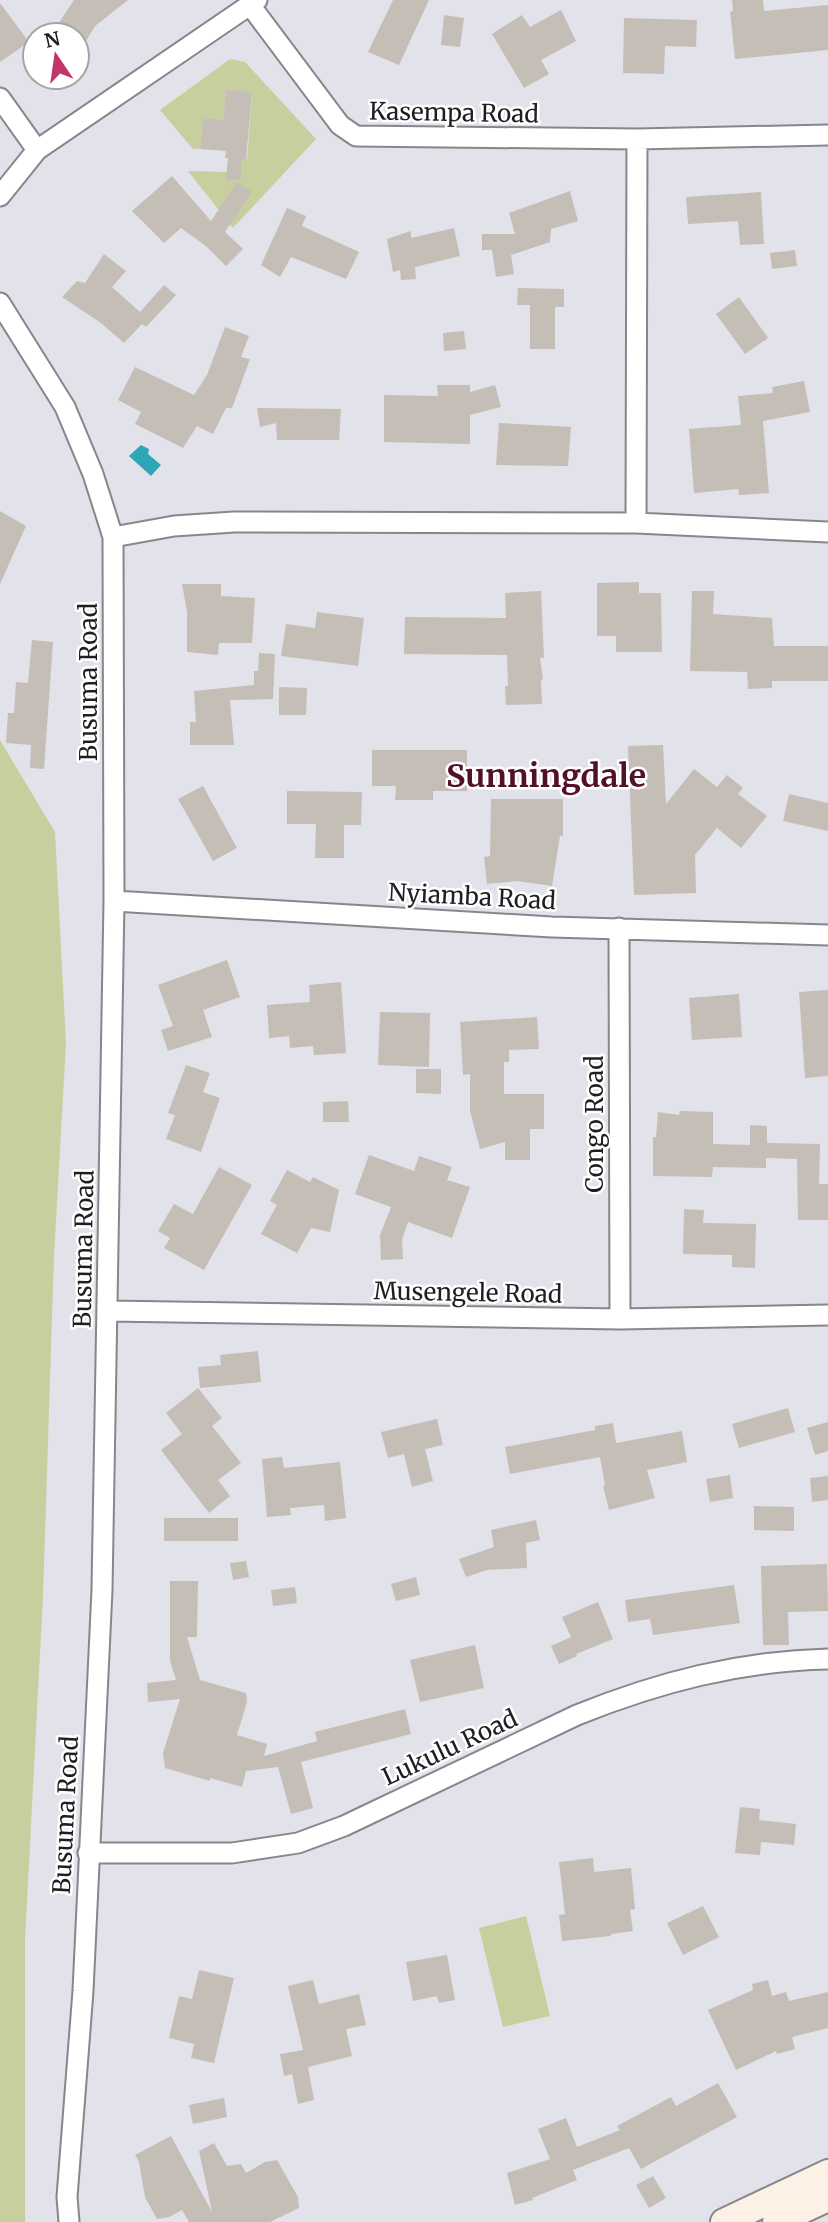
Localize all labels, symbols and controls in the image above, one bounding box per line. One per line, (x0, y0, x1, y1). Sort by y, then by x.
north arrow (21, 21, 91, 91)
text: N (42, 26, 62, 53)
street label: Kasempa Road (369, 96, 539, 129)
street label: Busuma Road (73, 603, 104, 761)
district label: Sunningdale (446, 756, 646, 796)
street label: Nyiamba Road (387, 877, 557, 916)
street label: Congo Road (579, 1055, 610, 1193)
street label: Busuma Road (67, 1170, 100, 1328)
street label: Musengele Road (373, 1275, 563, 1310)
street label: Lukulu Road (377, 1703, 522, 1792)
street label: Busuma Road (46, 1735, 85, 1895)

